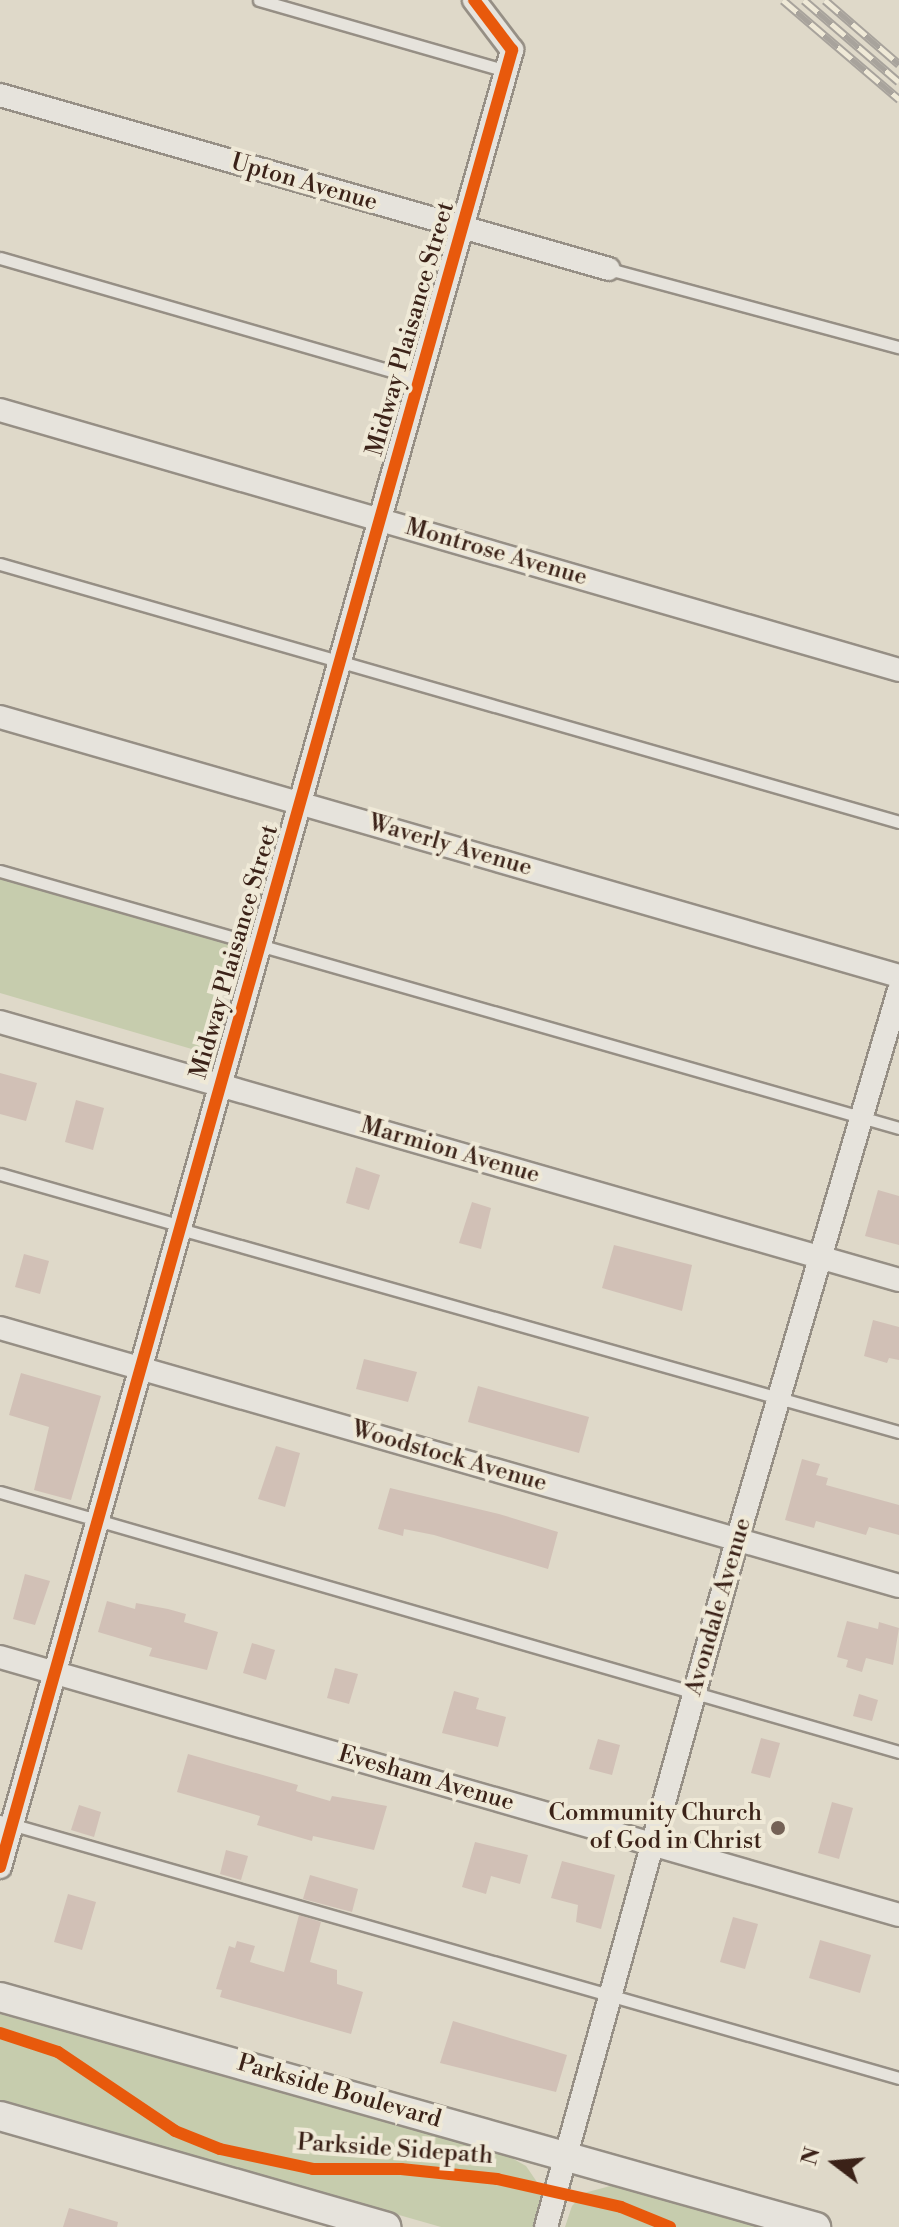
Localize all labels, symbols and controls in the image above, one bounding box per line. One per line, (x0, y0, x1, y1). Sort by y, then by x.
street label: Upton Avenue (227, 148, 381, 218)
street label: Midway Plaisance Street (361, 199, 461, 459)
street label: Montrose Avenue (402, 513, 590, 593)
street label: Waverly Avenue (365, 809, 535, 883)
street label: Midway Plaisance Street (185, 822, 285, 1082)
street label: Marmion Avenue (357, 1112, 543, 1190)
street label: Woodstock Avenue (348, 1415, 550, 1499)
street label: Avondale Avenue (680, 1515, 758, 1699)
street label: Evesham Avenue (335, 1740, 517, 1818)
place label: Community Church of God in Christ (548, 1800, 762, 1856)
marker: Community Church of God in Christ (769, 1819, 787, 1837)
street label: Parkside Boulevard (234, 2049, 444, 2135)
north arrow (795, 2123, 875, 2203)
street label: Parkside Sidepath (296, 2129, 494, 2171)
text: N (796, 2144, 827, 2168)

